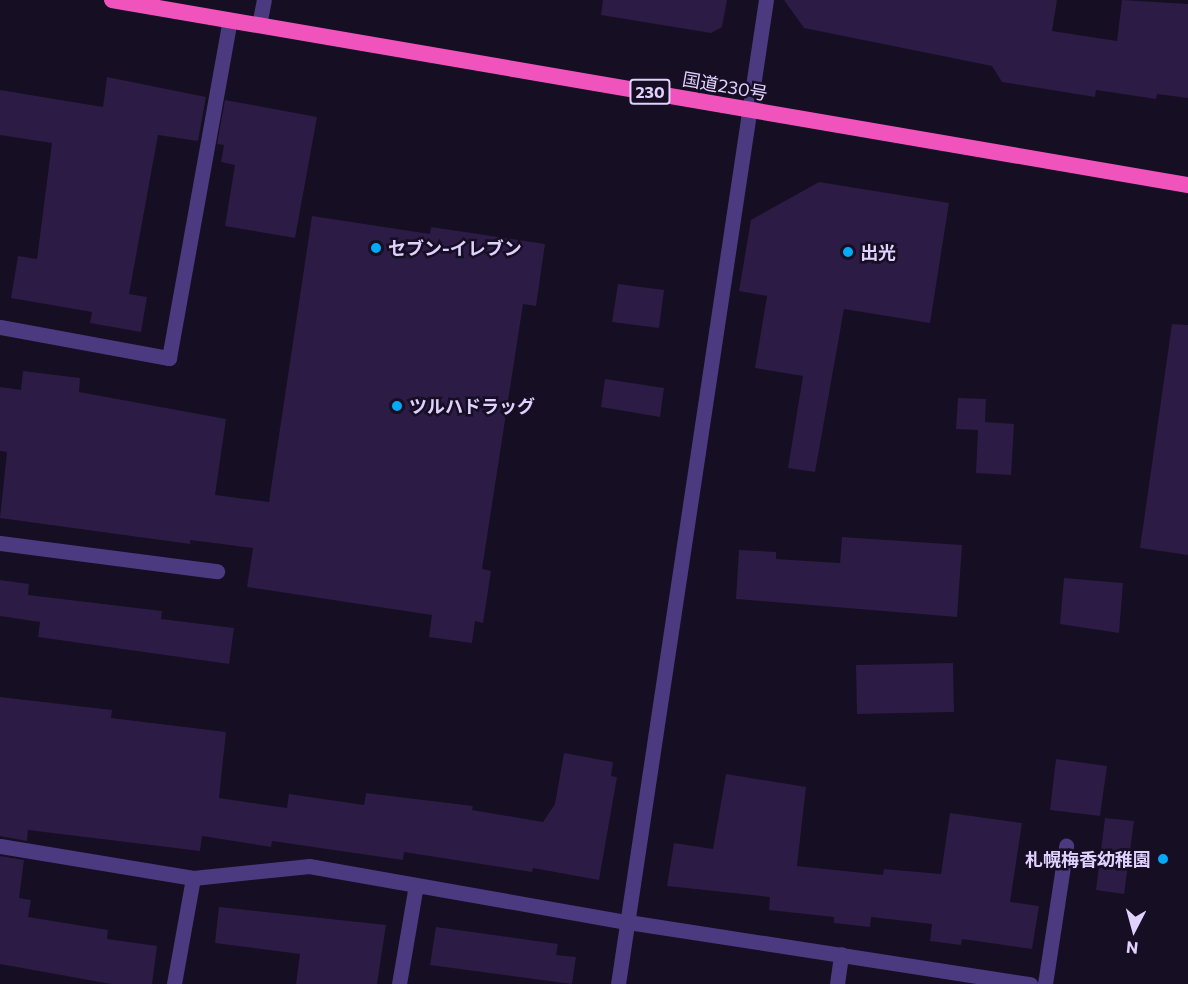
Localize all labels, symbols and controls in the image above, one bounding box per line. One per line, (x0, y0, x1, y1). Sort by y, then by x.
street label: 国道230号 (681, 68, 769, 104)
road number: 230 (629, 79, 671, 105)
place label: セブン-イレブン (388, 237, 522, 259)
marker: セブン-イレブン (369, 241, 383, 255)
place label: 出光 (860, 241, 896, 263)
marker: 出光 (841, 245, 855, 259)
place label: ツルハドラッグ (409, 395, 535, 417)
marker: ツルハドラッグ (390, 399, 404, 413)
place label: 札幌梅香幼稚園 (1025, 848, 1151, 870)
marker: 札幌梅香幼稚園 (1156, 852, 1170, 866)
north arrow (1104, 900, 1164, 960)
text: N (1125, 938, 1139, 958)

